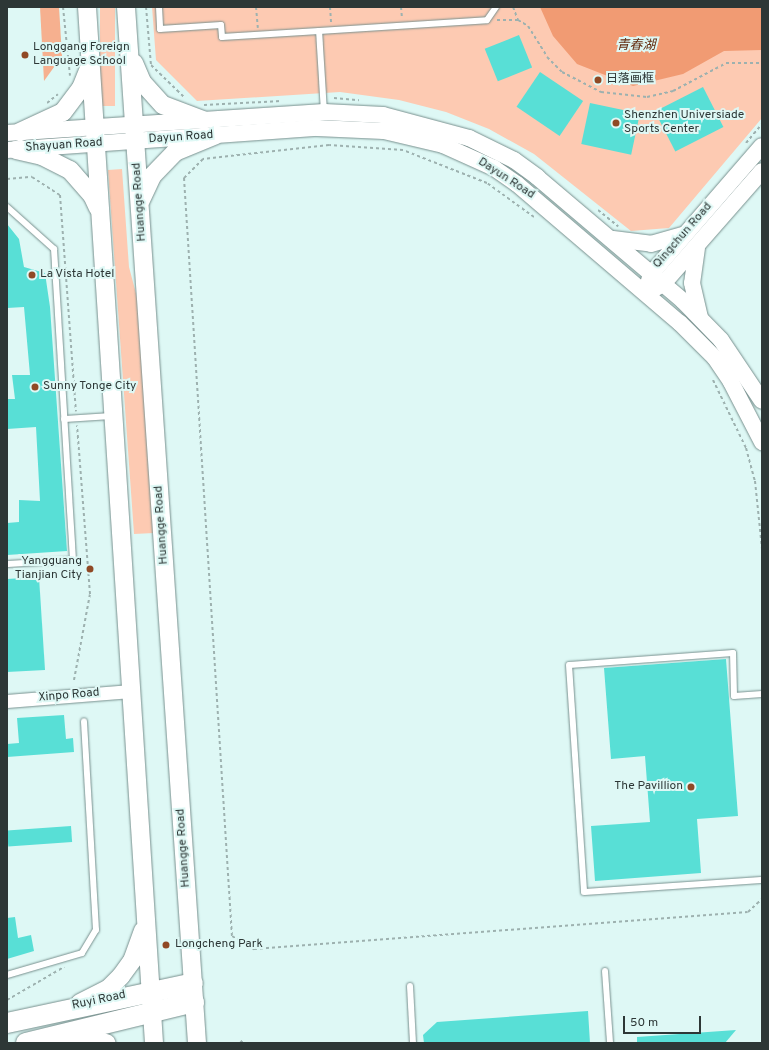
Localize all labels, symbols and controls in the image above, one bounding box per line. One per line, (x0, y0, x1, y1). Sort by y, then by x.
water label: 青春湖 (617, 38, 655, 54)
place label: Longgang Foreign Language School (33, 41, 130, 69)
marker: Longgang Foreign Language School (20, 50, 30, 60)
place label: 日落画框 (606, 73, 654, 87)
marker: 日落画框 (593, 75, 603, 85)
place label: Shenzhen Universiade Sports Center (624, 109, 744, 137)
marker: Shenzhen Universiade Sports Center (611, 118, 621, 128)
street label: Dayun Road (148, 129, 214, 147)
street label: Shayuan Road (25, 136, 103, 156)
street label: Dayun Road (475, 155, 537, 203)
street label: Huangge Road (130, 162, 150, 242)
street label: Qingchun Road (651, 200, 715, 272)
place label: La Vista Hotel (40, 268, 115, 282)
marker: La Vista Hotel (27, 270, 37, 280)
place label: Sunny Tonge City (43, 380, 137, 394)
marker: Sunny Tonge City (30, 382, 40, 392)
street label: Huangge Road (152, 485, 172, 565)
place label: Yangguang Tianjian City (15, 555, 82, 583)
marker: Yangguang Tianjian City (85, 564, 95, 574)
street label: Xinpo Road (38, 686, 100, 706)
place label: The Pavillion (614, 780, 683, 794)
marker: The Pavillion (686, 782, 696, 792)
street label: Huangge Road (174, 808, 194, 888)
place label: Longcheng Park (175, 938, 263, 952)
marker: Longcheng Park (160, 939, 172, 951)
street label: Ruyi Road (71, 988, 127, 1014)
scale bar (625, 1008, 703, 1034)
text: 50 m (630, 1015, 658, 1031)

